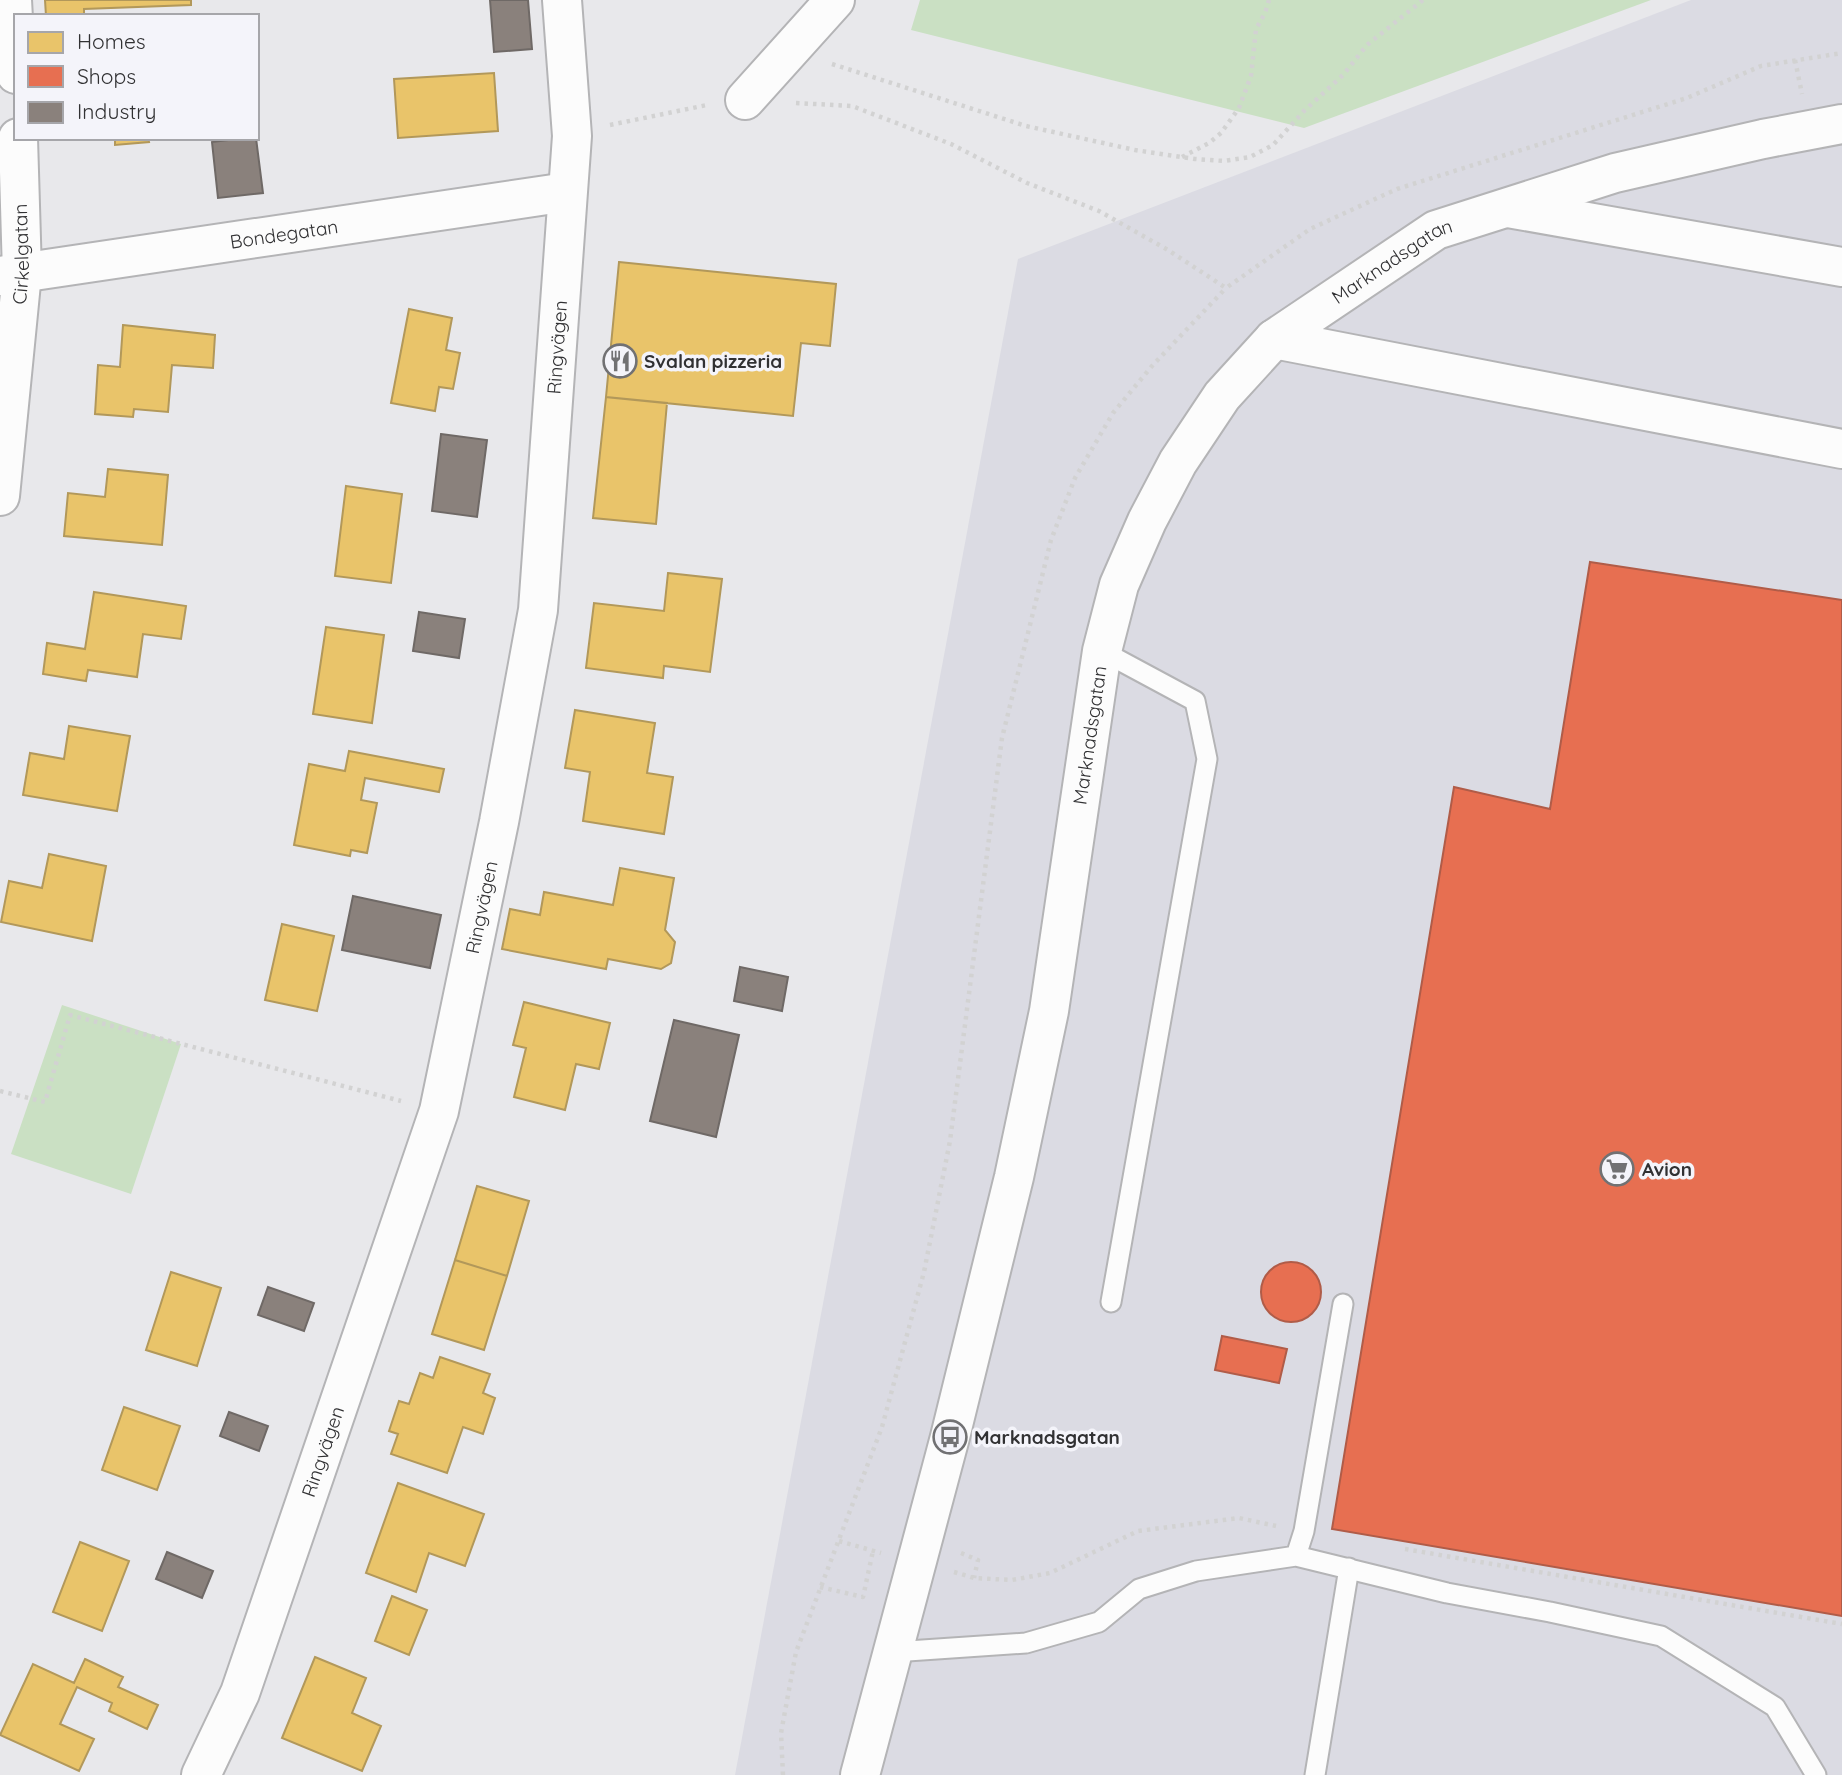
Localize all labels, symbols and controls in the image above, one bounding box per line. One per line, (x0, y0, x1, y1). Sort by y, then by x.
legend (14, 14, 259, 140)
text: Homes (77, 28, 146, 54)
text: Shops (77, 63, 136, 89)
text: Industry (77, 98, 156, 124)
street label: Cirkelgatan (7, 203, 34, 305)
street label: Bondegatan (228, 214, 340, 254)
street label: Marknadsgatan (1327, 214, 1455, 309)
street label: Ringvägen (541, 299, 572, 395)
restaurant icon: Svalan pizzeria (601, 342, 639, 380)
place label: Svalan pizzeria (644, 349, 782, 373)
street label: Marknadsgatan (1068, 664, 1112, 806)
street label: Ringvägen (460, 859, 503, 956)
supermarket icon: Avion (1598, 1150, 1636, 1188)
place label: Avion (1642, 1157, 1692, 1181)
street label: Ringvägen (296, 1403, 349, 1500)
bus stop icon: Marknadsgatan (931, 1418, 969, 1456)
place label: Marknadsgatan (974, 1425, 1120, 1449)

